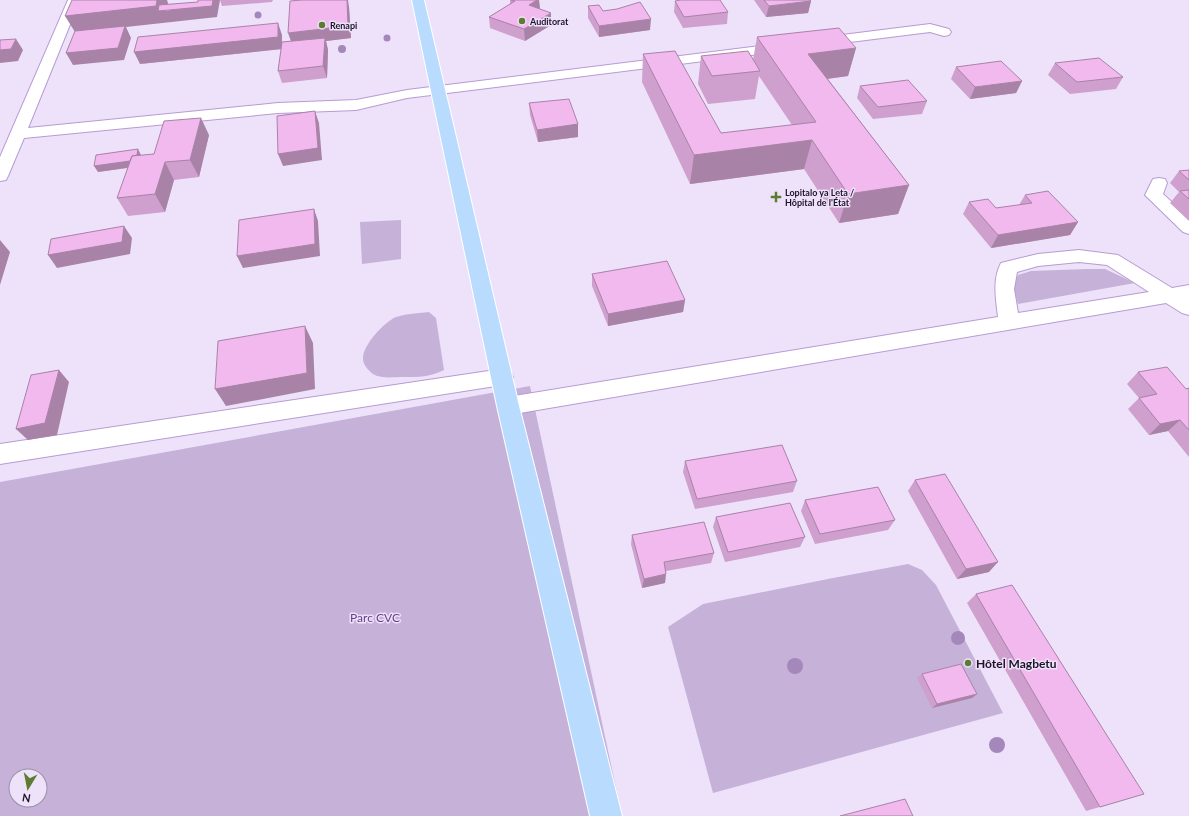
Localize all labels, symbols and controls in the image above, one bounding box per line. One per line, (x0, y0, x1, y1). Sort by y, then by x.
marker: Auditorat (517, 16, 527, 26)
place label: Auditorat (529, 16, 569, 27)
marker: Renapi (317, 20, 327, 30)
place label: Renapi (330, 20, 357, 31)
place label: Lopitalo ya Leta / Hôpital de l'État (785, 187, 854, 208)
marker: Lopitalo ya Leta / Hôpital de l'État (770, 191, 782, 203)
park label: Parc CVC (350, 610, 400, 625)
place label: Hôtel Magbetu (976, 656, 1057, 671)
marker: Hôtel Magbetu (963, 658, 973, 668)
north arrow (8, 768, 48, 808)
text: N (21, 791, 31, 805)

